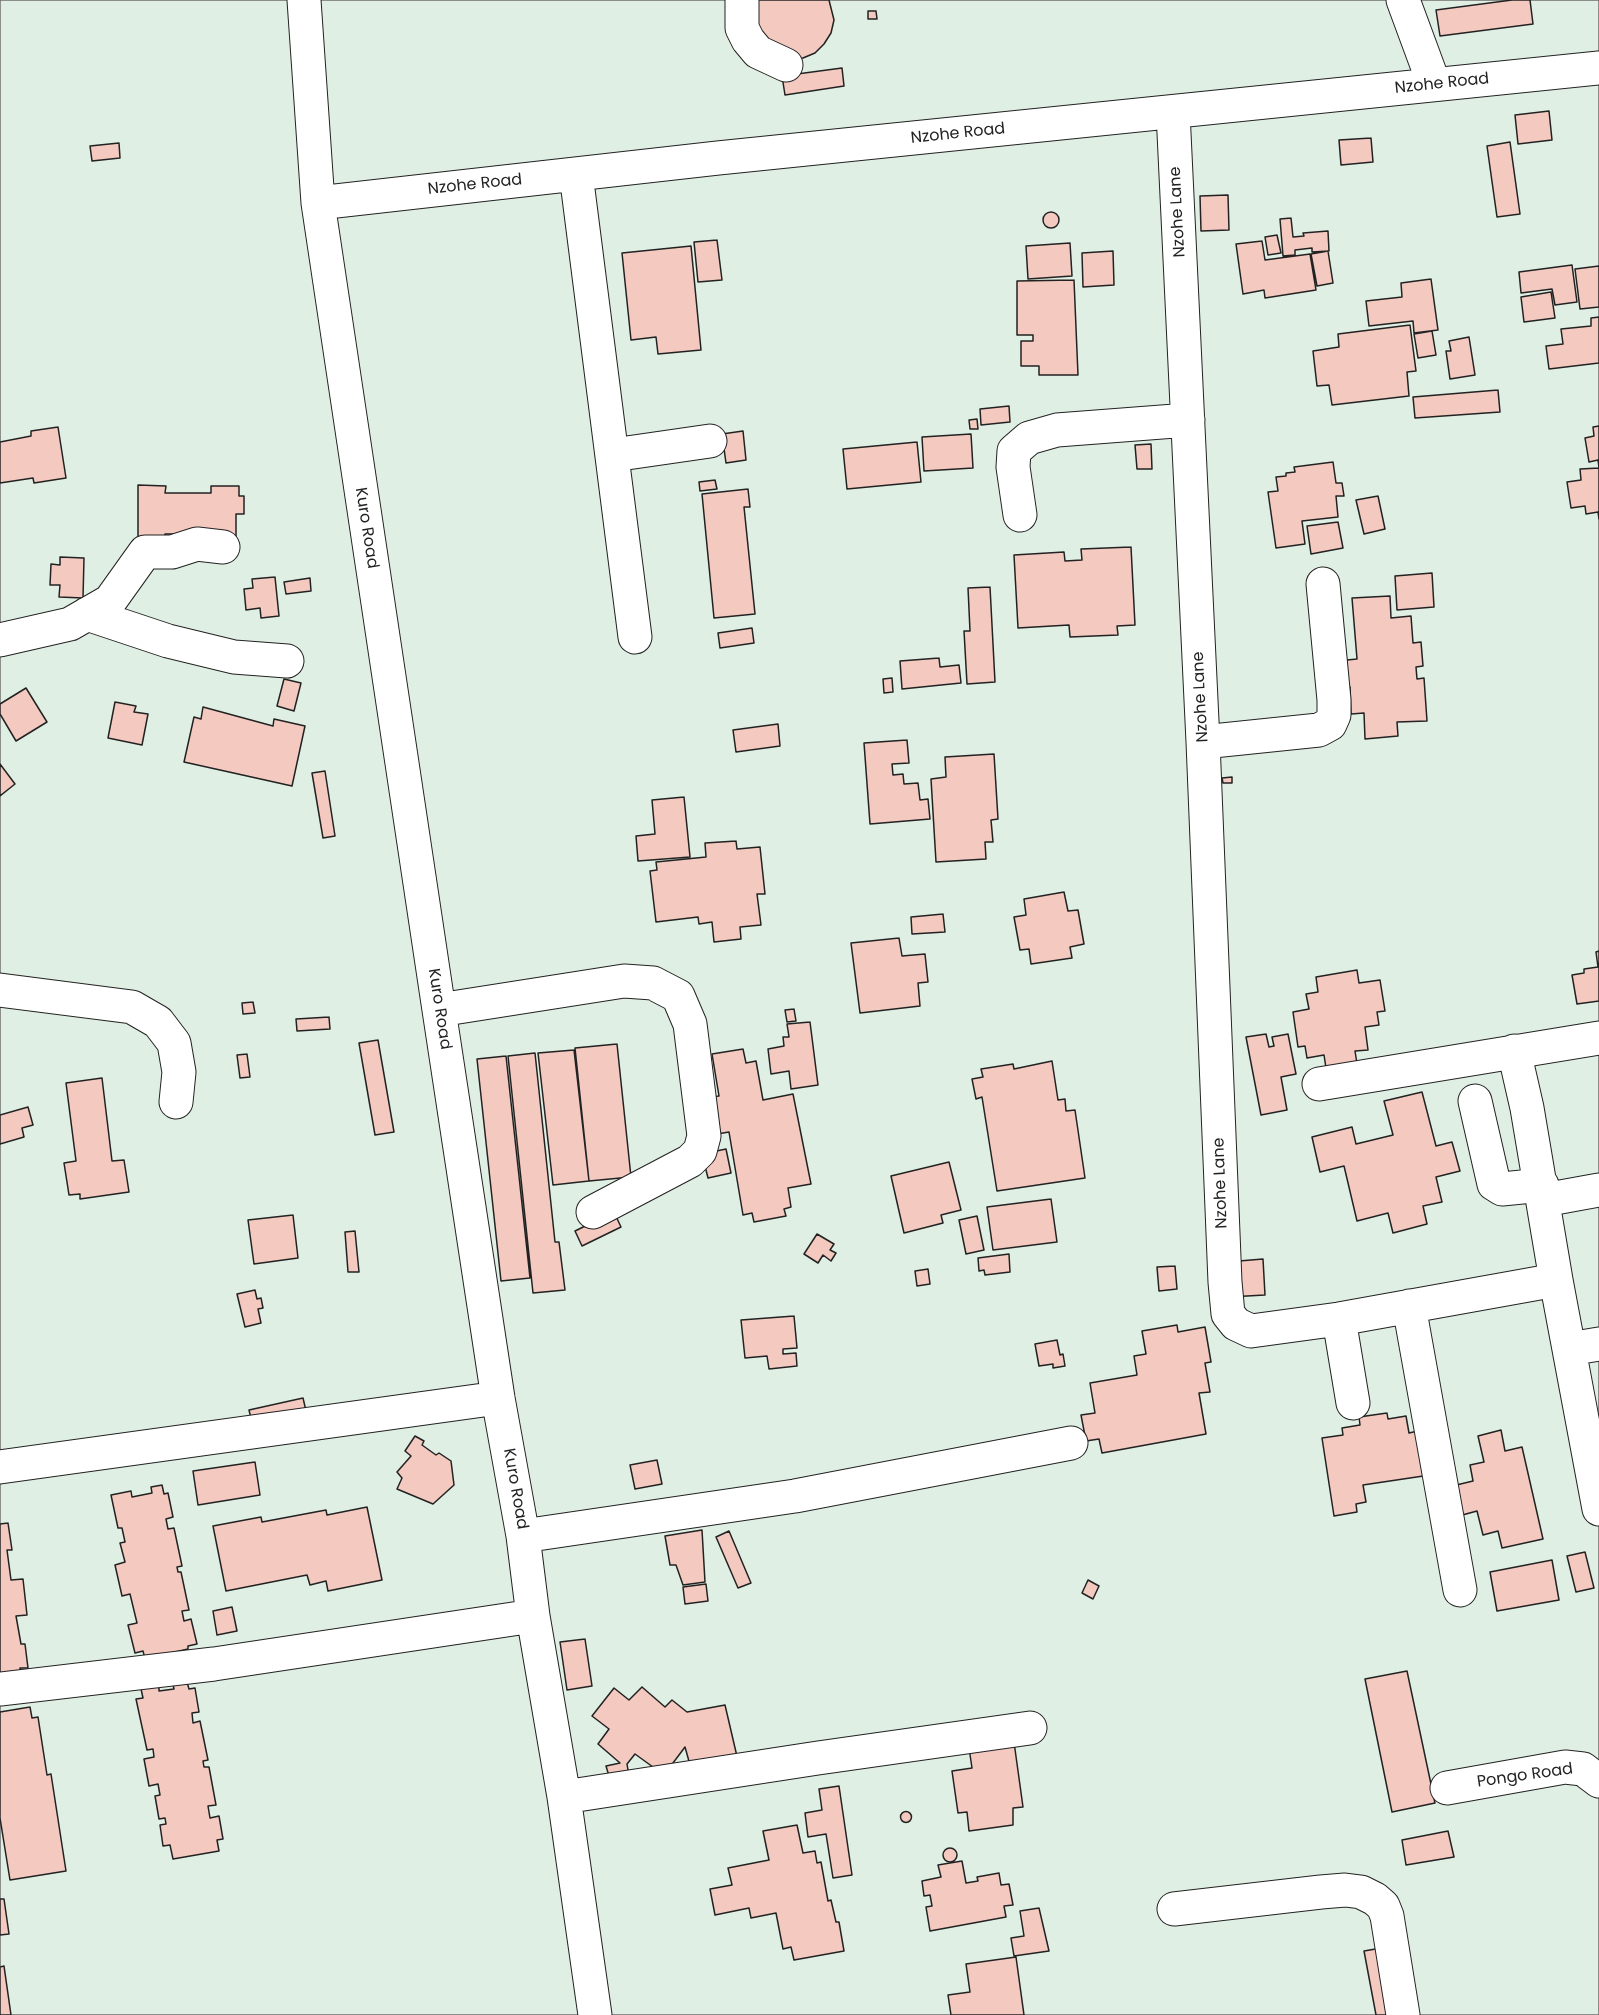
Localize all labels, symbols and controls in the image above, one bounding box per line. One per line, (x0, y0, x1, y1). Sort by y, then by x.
street label: Nzohe Road (1394, 69, 1490, 99)
street label: Nzohe Road (910, 119, 1006, 149)
street label: Nzohe Lane (1166, 166, 1190, 258)
street label: Nzohe Road (427, 170, 523, 200)
street label: Kuro Road (350, 486, 382, 570)
street label: Nzohe Lane (1189, 651, 1213, 743)
street label: Kuro Road (423, 967, 455, 1051)
street label: Nzohe Lane (1210, 1137, 1232, 1229)
street label: Kuro Road (498, 1447, 532, 1531)
street label: Pongo Road (1476, 1760, 1574, 1792)

